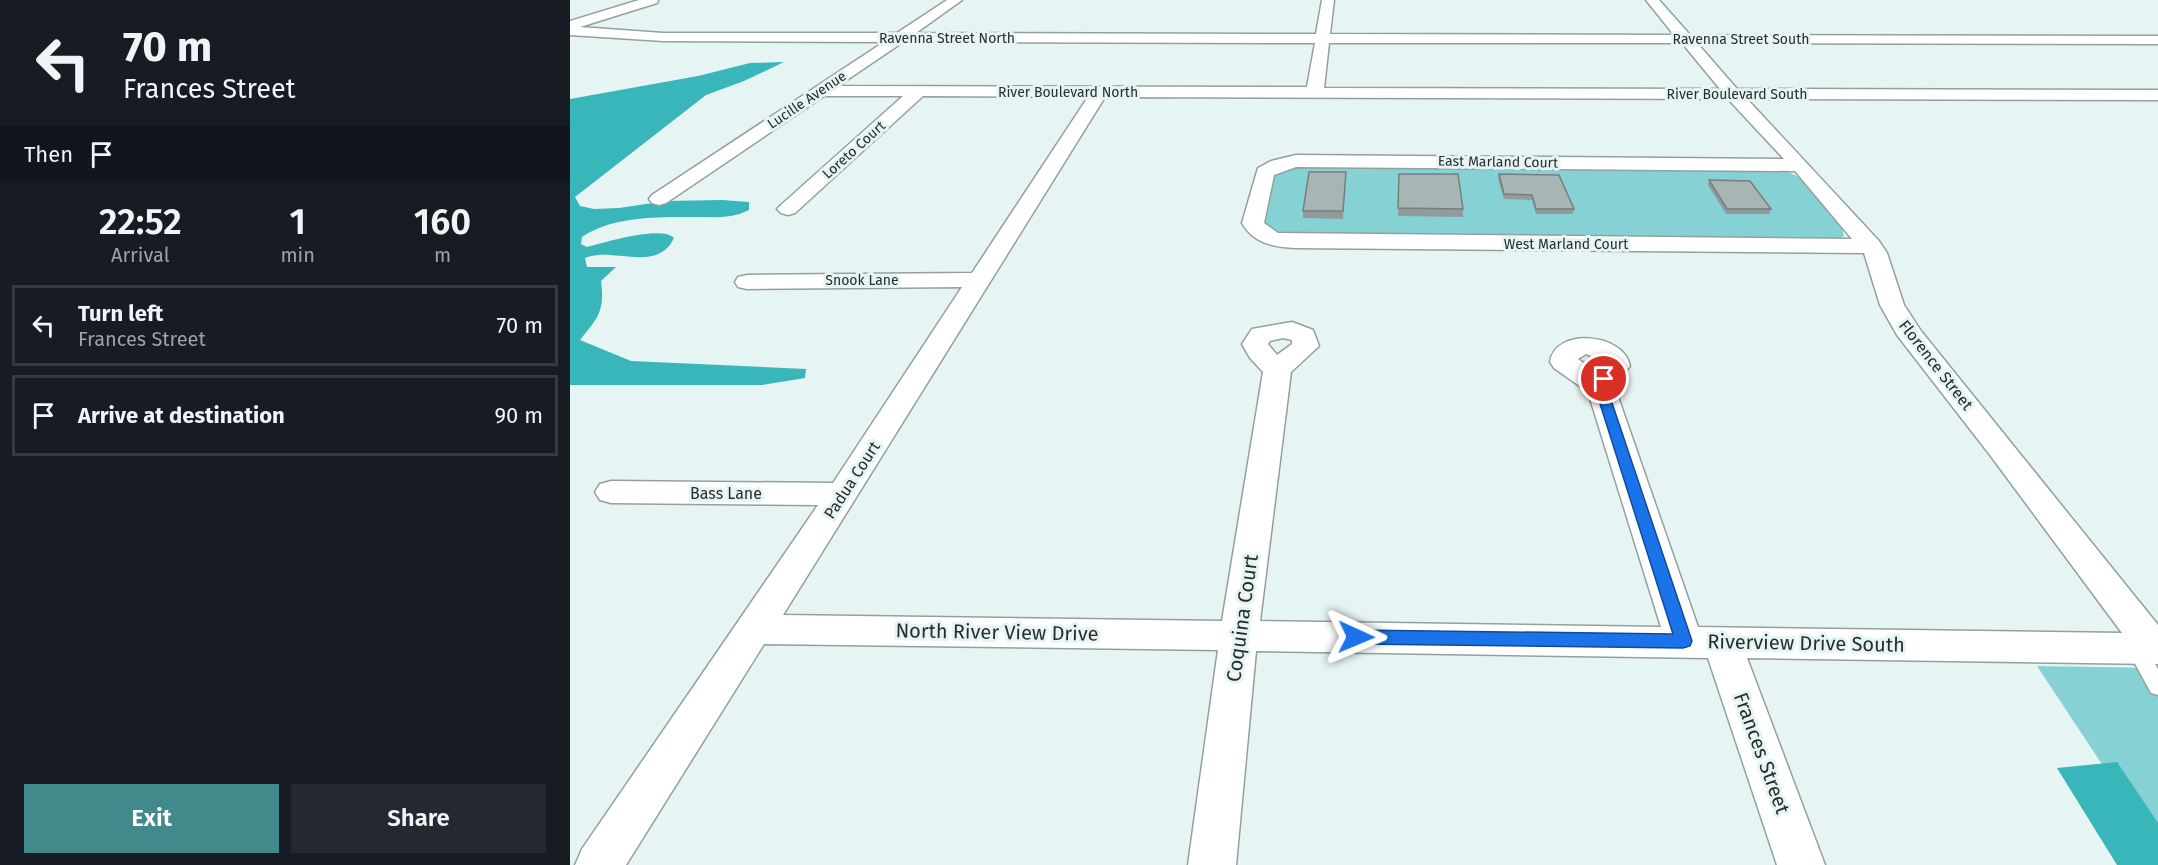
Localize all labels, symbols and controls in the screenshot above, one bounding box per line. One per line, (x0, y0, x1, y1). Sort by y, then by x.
text: 70 m (123, 22, 212, 72)
icon: left (24, 24, 102, 102)
street label: Ravenna Street North (879, 30, 1015, 47)
street label: Ravenna Street South (1673, 31, 1809, 48)
street label: Lucille Avenue (764, 67, 850, 133)
text: Frances Street (123, 73, 295, 105)
street label: River Boulevard North (998, 84, 1138, 101)
street label: River Boulevard South (1667, 86, 1808, 103)
street label: Loreto Court (819, 117, 890, 183)
icon: arrive (85, 138, 118, 171)
text: Then (24, 141, 73, 168)
street label: East Marland Court (1438, 152, 1559, 172)
text: 22:52 (99, 200, 182, 244)
text: 1 (289, 200, 306, 244)
text: 160 (414, 200, 471, 244)
street label: West Marland Court (1504, 236, 1629, 253)
text: Arrival (111, 243, 170, 267)
text: min (280, 243, 315, 267)
text: m (434, 243, 451, 267)
street label: Snook Lane (825, 272, 899, 289)
text: Turn left (78, 300, 163, 327)
icon: left (27, 309, 60, 342)
text: 70 m (497, 312, 543, 339)
street label: Florence Street (1895, 316, 1977, 414)
text: Frances Street (78, 327, 206, 351)
pin (1578, 353, 1629, 404)
icon: arrive (1587, 362, 1620, 395)
icon: arrive (27, 399, 60, 432)
text: Arrive at destination (78, 402, 285, 429)
text: 90 m (494, 402, 543, 429)
street label: Padua Court (820, 438, 884, 522)
street label: Bass Lane (690, 484, 762, 503)
street label: Coquina Court (1221, 552, 1263, 683)
position arrow (1324, 605, 1388, 669)
street label: North River View Drive (895, 618, 1099, 646)
street label: Riverview Drive South (1707, 629, 1905, 657)
street label: Frances Street (1729, 689, 1795, 818)
button: Exit (24, 784, 279, 853)
button: Share (291, 784, 546, 853)

